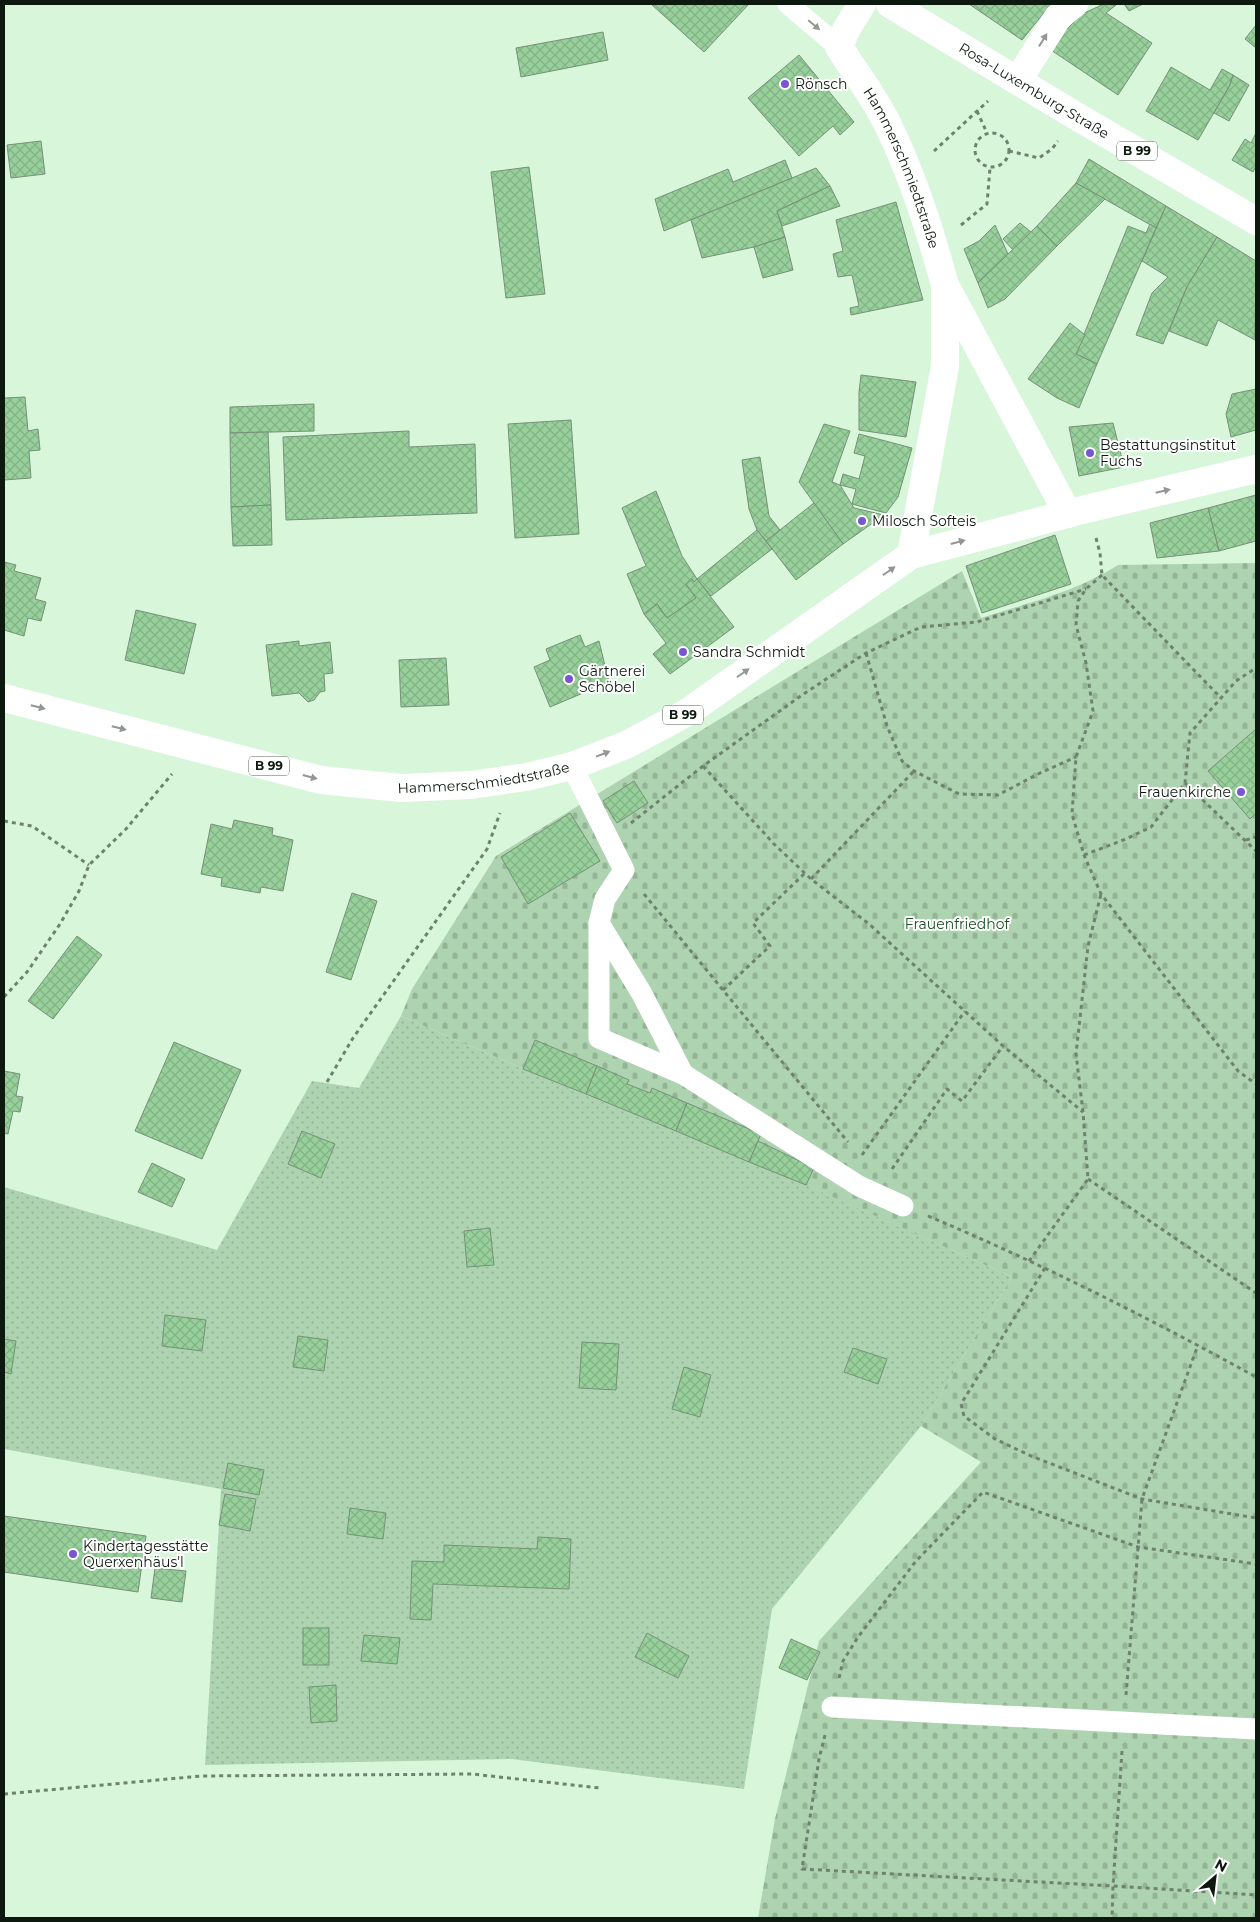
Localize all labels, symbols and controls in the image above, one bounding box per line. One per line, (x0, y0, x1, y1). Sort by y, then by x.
one-way arrow (807, 20, 820, 31)
one-way arrow (1039, 33, 1048, 46)
street label: Rosa-Luxemburg-Straße (956, 39, 1112, 142)
place label: Rönsch (795, 75, 847, 93)
marker: Rönsch (779, 78, 791, 90)
street label: Hammerschmiedtstraße (859, 84, 943, 251)
road number: B 99 (1117, 142, 1157, 160)
place label: Bestattungsinstitut Fuchs (1100, 436, 1236, 470)
marker: Bestattungsinstitut Fuchs (1084, 447, 1096, 459)
one-way arrow (1156, 487, 1171, 495)
place label: Milosch Softeis (872, 512, 976, 530)
marker: Milosch Softeis (856, 515, 868, 527)
one-way arrow (951, 538, 966, 546)
one-way arrow (882, 566, 896, 576)
place label: Sandra Schmidt (693, 643, 806, 661)
marker: Sandra Schmidt (677, 646, 689, 658)
place label: Gärtnerei Schöbel (579, 662, 645, 696)
one-way arrow (737, 668, 750, 678)
marker: Gärtnerei Schöbel (563, 673, 575, 685)
one-way arrow (30, 703, 45, 711)
road number: B 99 (663, 706, 703, 724)
one-way arrow (112, 724, 127, 732)
one-way arrow (596, 750, 611, 758)
road number: B 99 (249, 756, 289, 776)
street label: Hammerschmiedtstraße (397, 758, 571, 797)
one-way arrow (303, 773, 318, 781)
place label: Frauenkirche (1138, 783, 1231, 801)
marker: Frauenkirche (1235, 786, 1247, 798)
park label: Frauenfriedhof (905, 915, 1010, 933)
place label: Kindertagesstätte Querxenhäus'l (83, 1537, 208, 1571)
marker: Kindertagesstätte Querxenhäus'l (67, 1548, 79, 1560)
north arrow (1190, 1852, 1240, 1902)
text: N (1212, 1855, 1230, 1876)

